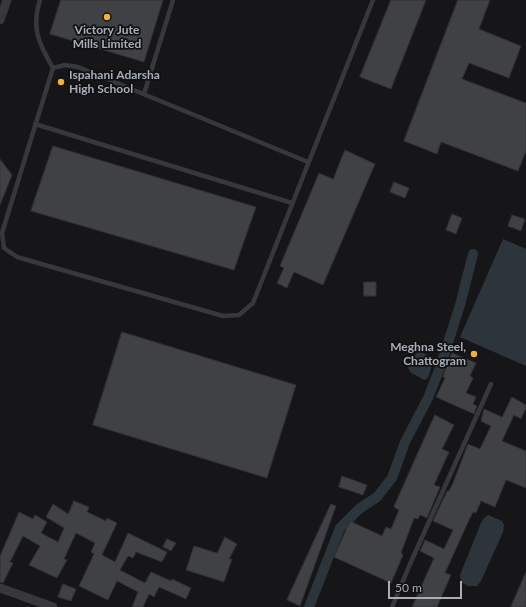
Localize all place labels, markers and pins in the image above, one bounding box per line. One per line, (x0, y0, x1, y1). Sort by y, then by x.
marker: Victory Jute Mills Limited (102, 12, 112, 22)
place label: Victory Jute Mills Limited (73, 23, 141, 51)
place label: Ispahani Adarsha High School (69, 68, 160, 96)
marker: Ispahani Adarsha High School (56, 77, 66, 87)
place label: Meghna Steel, Chattogram (390, 340, 466, 368)
marker: Meghna Steel, Chattogram (469, 349, 479, 359)

